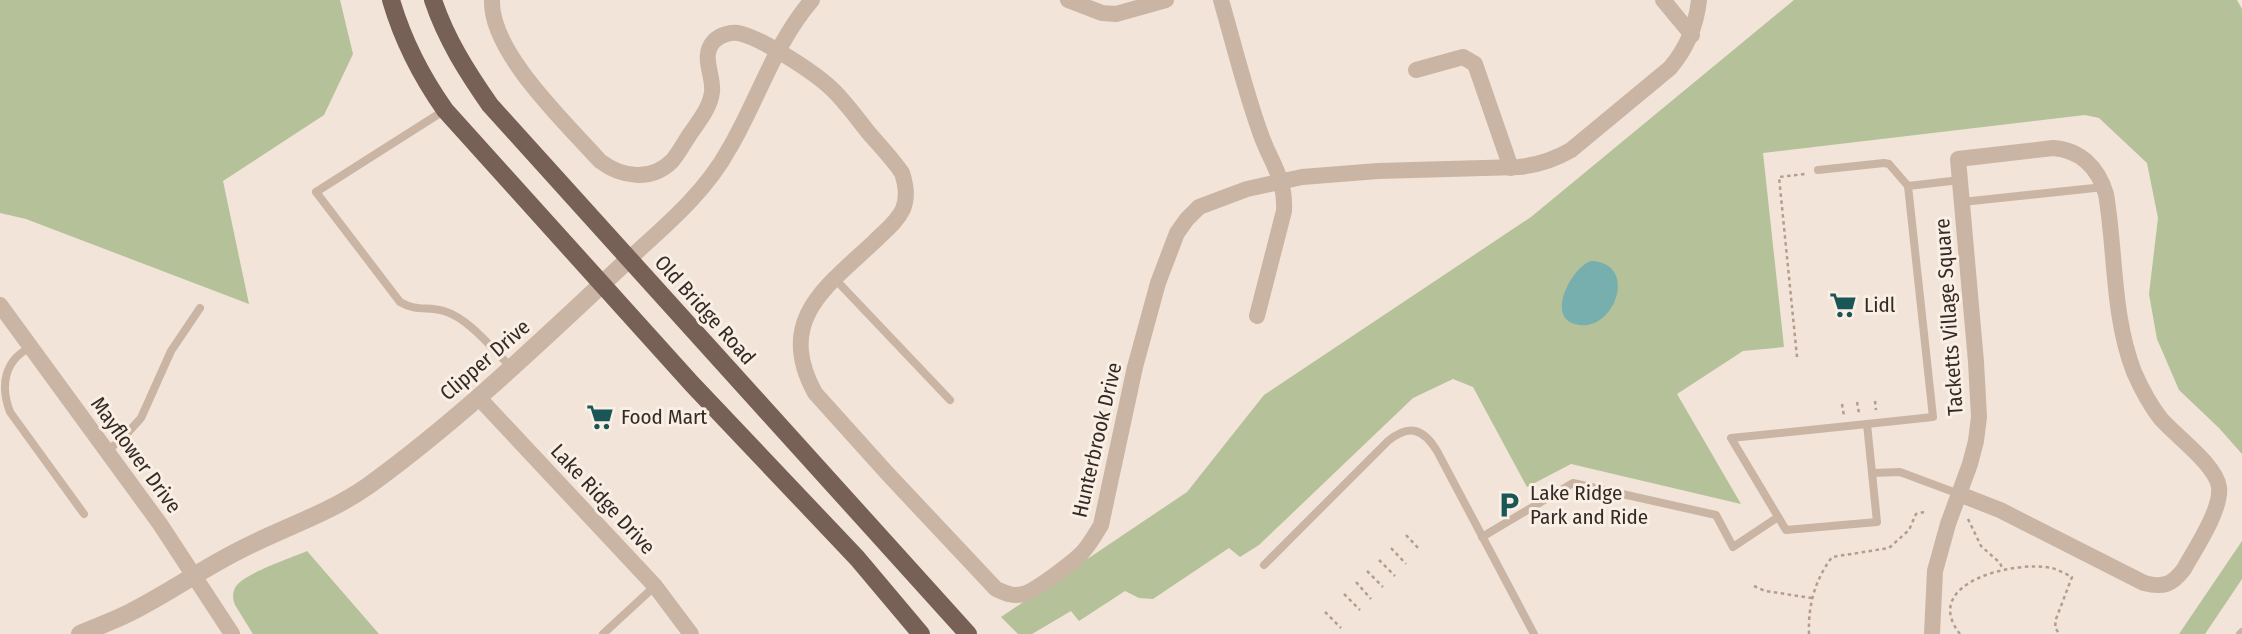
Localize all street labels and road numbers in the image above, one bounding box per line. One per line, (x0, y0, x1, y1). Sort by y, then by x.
street label: Tacketts Village Square (1929, 218, 1969, 416)
street label: Old Bridge Road (649, 250, 761, 370)
street label: Clipper Drive (435, 314, 535, 406)
street label: Hunterbrook Drive (1067, 360, 1127, 520)
street label: Mayflower Drive (85, 392, 187, 518)
street label: Lake Ridge Drive (545, 438, 661, 560)

